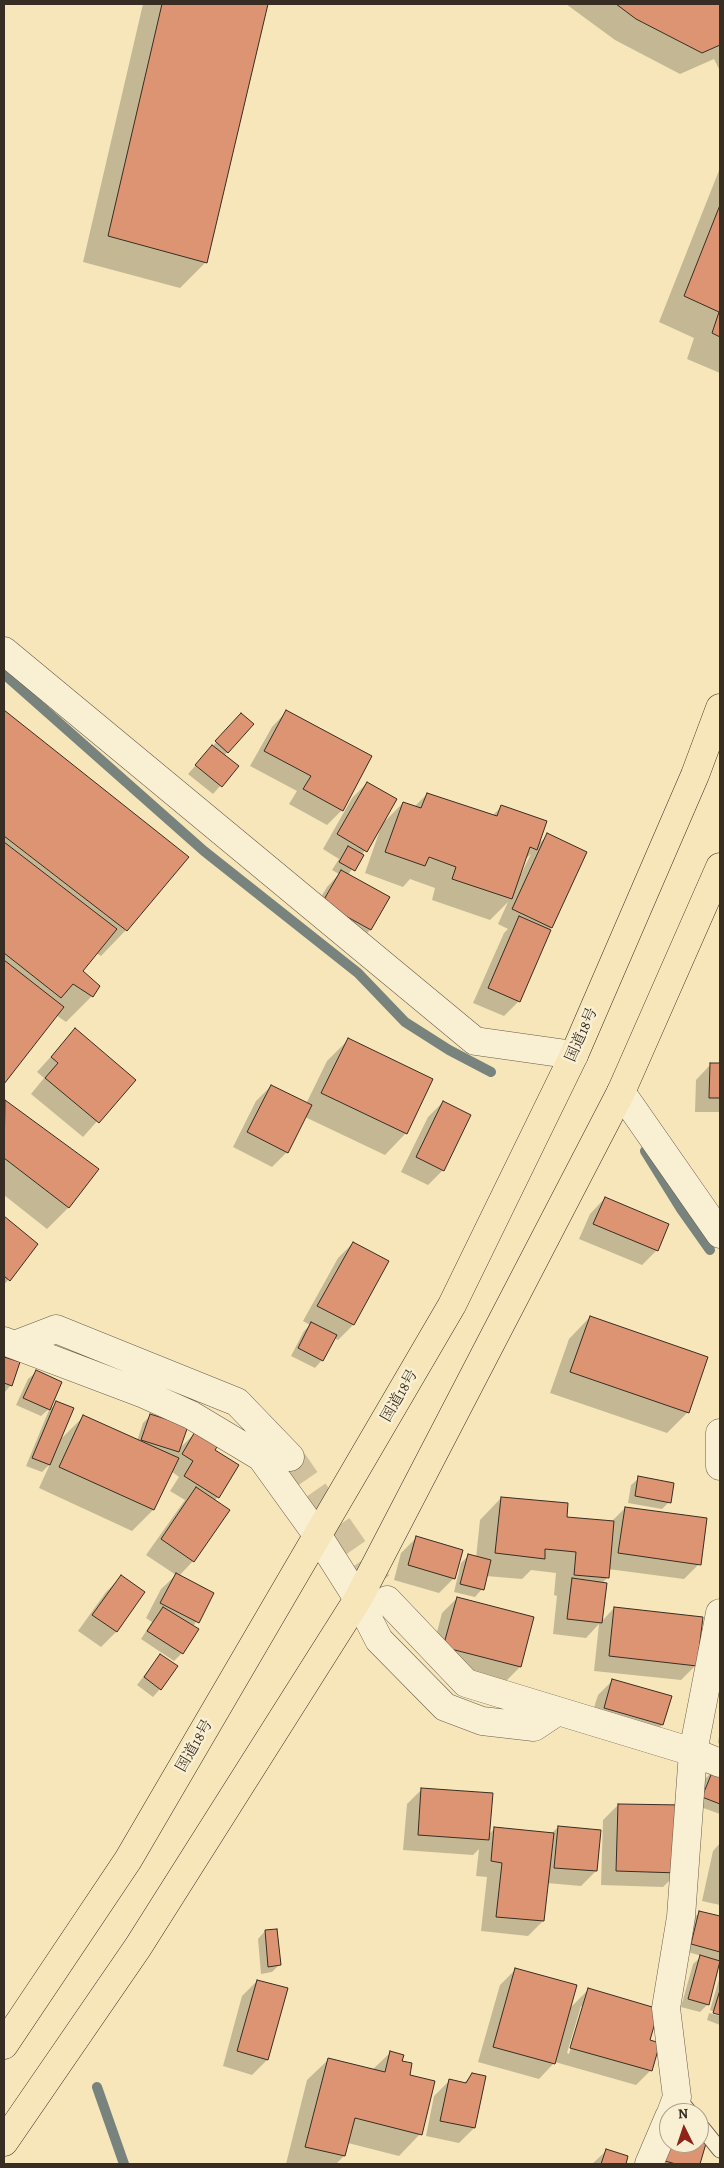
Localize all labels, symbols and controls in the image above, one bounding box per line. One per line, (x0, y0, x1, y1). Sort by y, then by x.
street label: 国道18号 (562, 1005, 602, 1065)
street label: 国道18号 (378, 1367, 422, 1425)
street label: 国道18号 (173, 1717, 217, 1775)
north arrow (659, 2103, 709, 2153)
text: N (677, 2104, 689, 2123)

